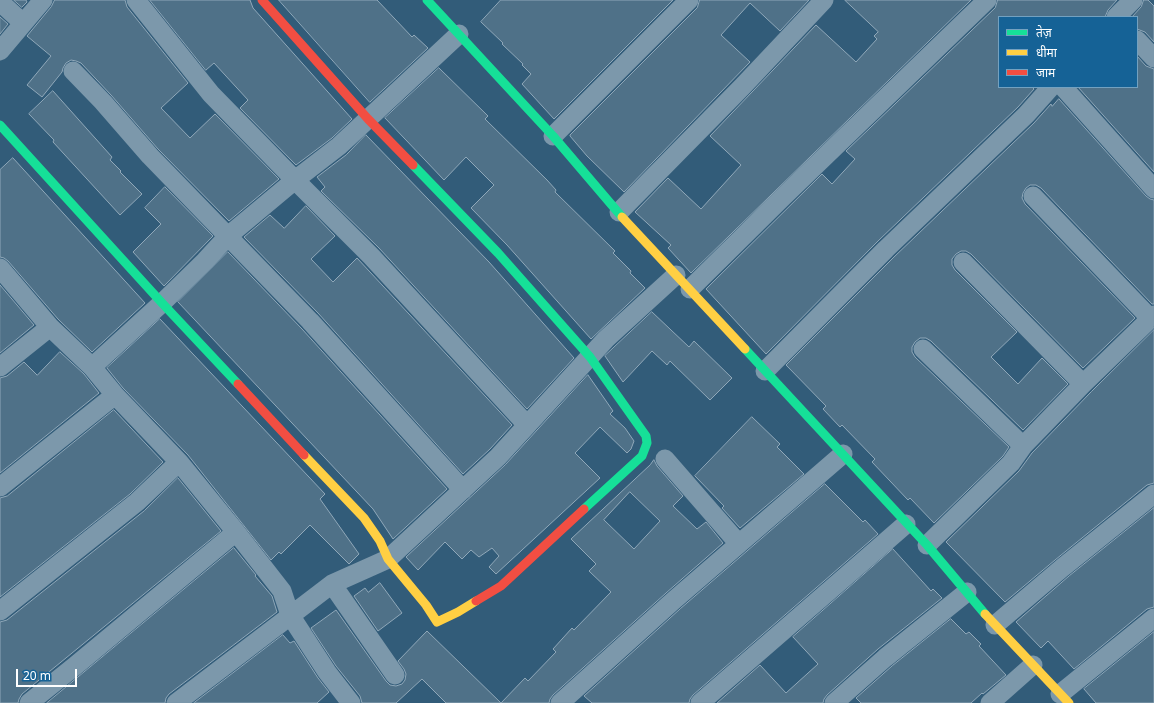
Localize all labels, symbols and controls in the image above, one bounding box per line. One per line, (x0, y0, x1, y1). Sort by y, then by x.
legend (998, 16, 1138, 88)
text: तेज़ (1036, 24, 1052, 41)
text: धीमा (1036, 44, 1057, 61)
text: जाम (1036, 64, 1055, 81)
scale bar (18, 661, 79, 687)
text: 20 m (23, 667, 51, 684)

